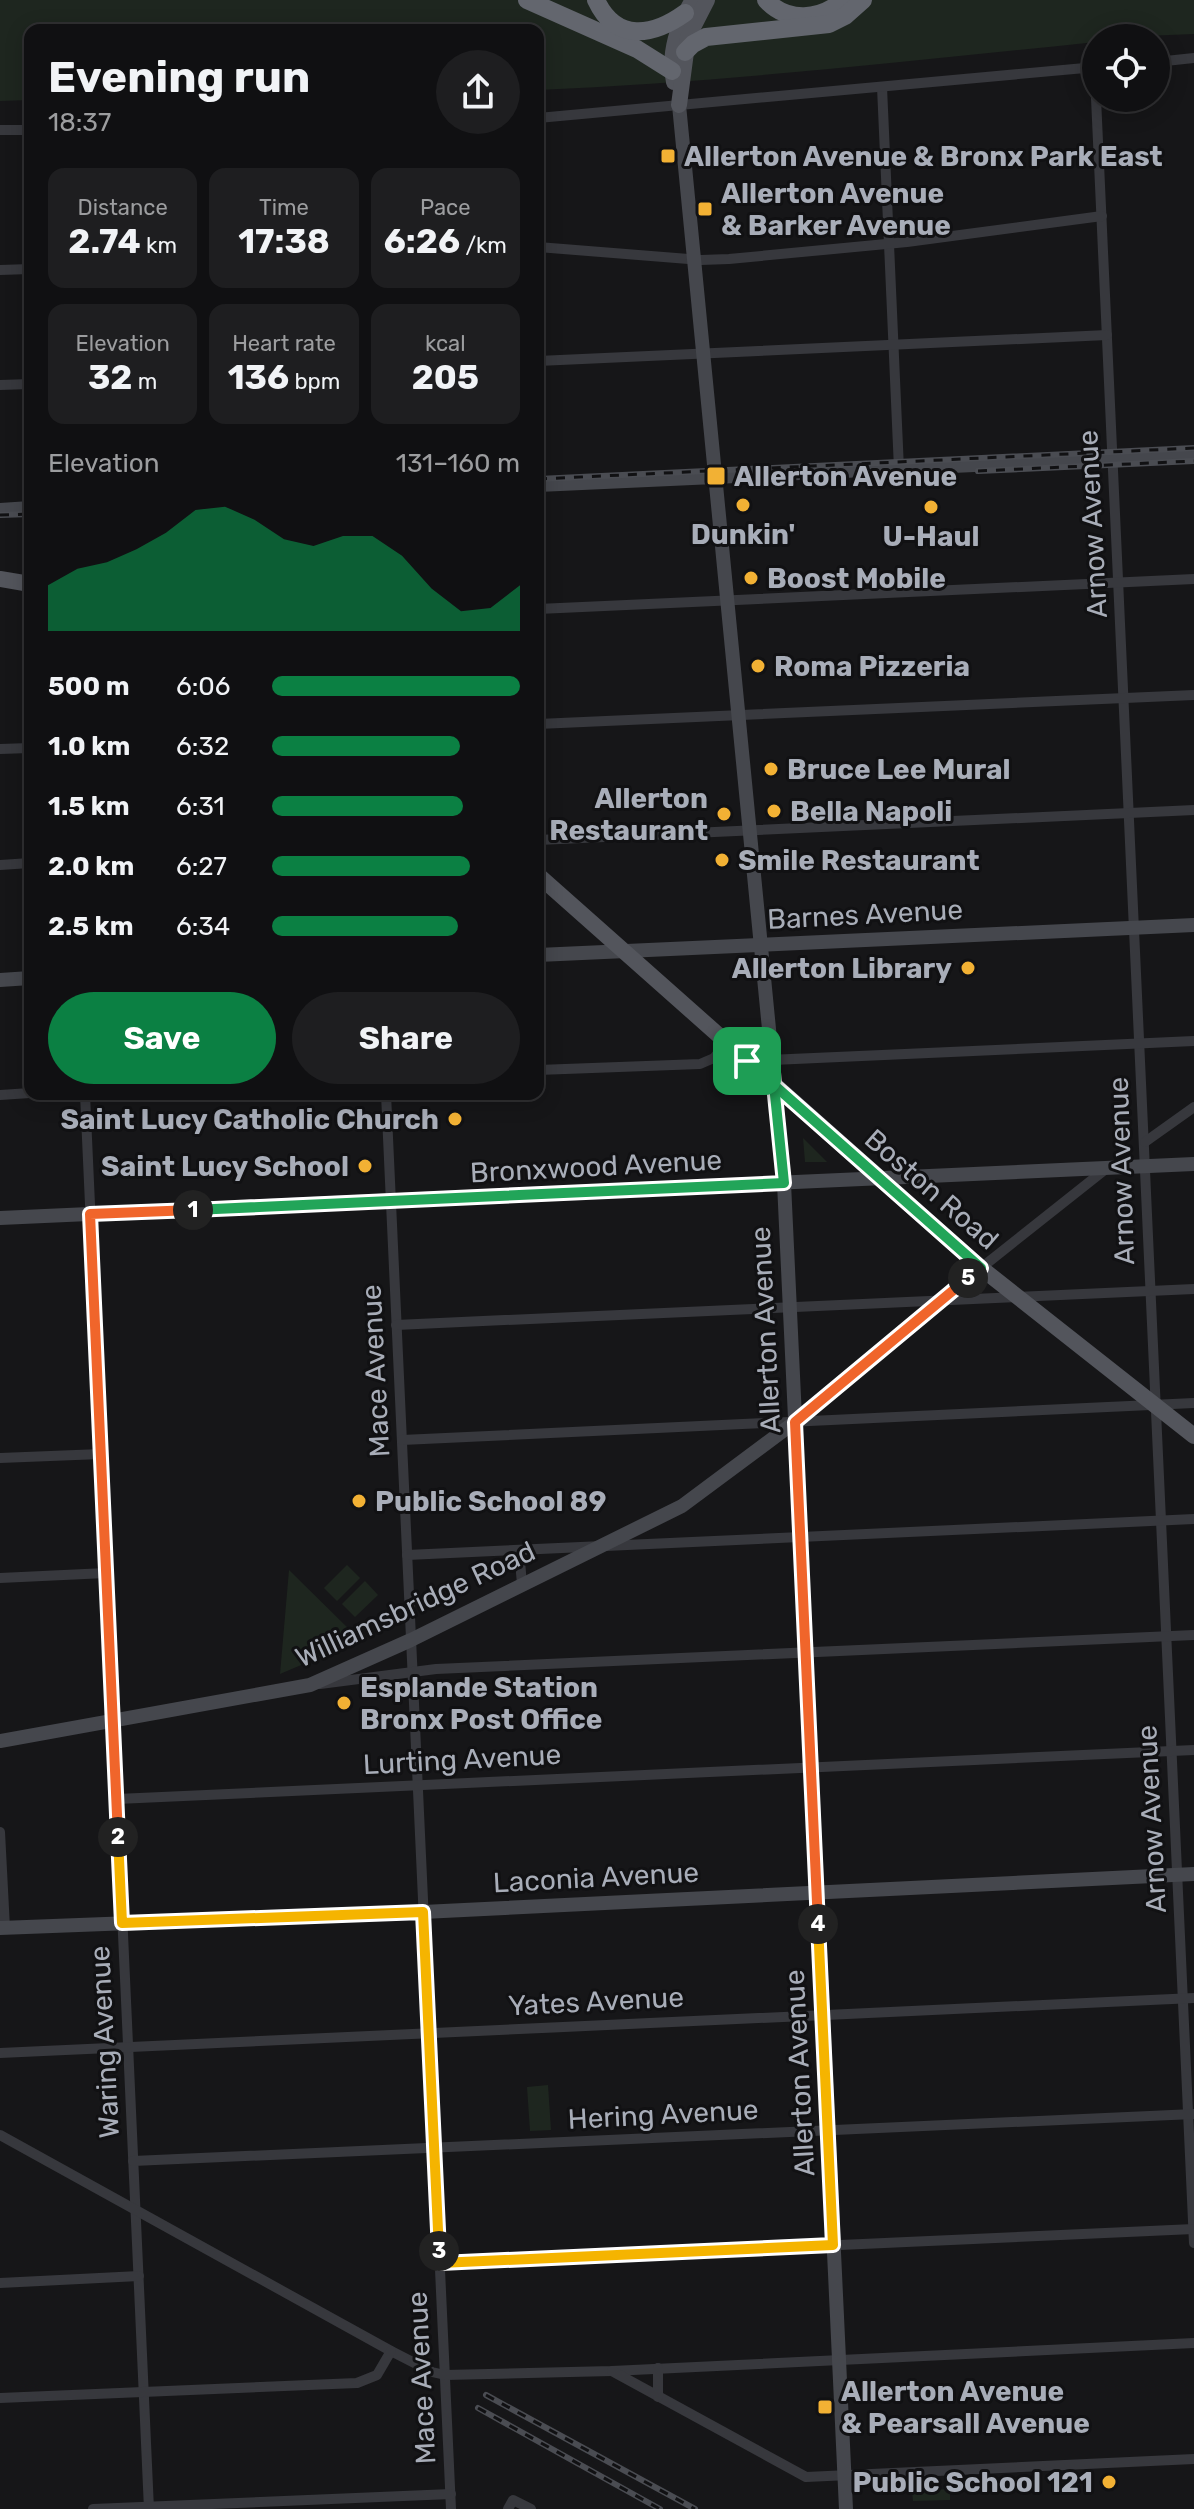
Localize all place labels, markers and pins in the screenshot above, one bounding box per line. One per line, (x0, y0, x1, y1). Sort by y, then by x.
place label: Allerton Avenue & Bronx Park East (684, 140, 1163, 173)
marker: Allerton Avenue & Bronx Park East (659, 147, 677, 165)
place label: Allerton Avenue & Barker Avenue (721, 177, 951, 242)
marker: Allerton Avenue & Barker Avenue (696, 200, 714, 218)
place label: Allerton Avenue (734, 460, 957, 493)
marker: Allerton Avenue (705, 465, 727, 487)
marker: Dunkin' (734, 496, 752, 514)
marker: U-Haul (922, 498, 940, 516)
place label: Dunkin' (691, 518, 795, 551)
place label: U-Haul (883, 520, 979, 553)
place label: Boost Mobile (767, 562, 946, 595)
marker: Boost Mobile (742, 569, 760, 587)
place label: Roma Pizzeria (774, 650, 970, 683)
marker: Roma Pizzeria (749, 657, 767, 675)
place label: Bruce Lee Mural (787, 753, 1010, 786)
marker: Bruce Lee Mural (762, 760, 780, 778)
place label: Allerton Restaurant (549, 782, 708, 847)
place label: Bella Napoli (790, 795, 952, 828)
marker: Bella Napoli (765, 802, 783, 820)
marker: Allerton Restaurant (715, 805, 733, 823)
place label: Smile Restaurant (738, 844, 980, 877)
marker: Smile Restaurant (713, 851, 731, 869)
place label: Allerton Library (732, 952, 952, 985)
marker: Allerton Library (959, 959, 977, 977)
pin (713, 1027, 781, 1095)
place label: Saint Lucy Catholic Church (61, 1103, 439, 1136)
marker: Saint Lucy Catholic Church (446, 1110, 464, 1128)
place label: Saint Lucy School (101, 1150, 349, 1183)
marker: Saint Lucy School (356, 1157, 374, 1175)
pin: 1 (173, 1190, 213, 1230)
pin: 5 (948, 1258, 988, 1298)
place label: Public School 89 (375, 1485, 606, 1518)
marker: Public School 89 (350, 1492, 368, 1510)
place label: Esplande Station Bronx Post Office (360, 1671, 602, 1736)
marker: Esplande Station Bronx Post Office (335, 1694, 353, 1712)
pin: 2 (98, 1817, 138, 1857)
pin: 4 (798, 1904, 838, 1944)
pin: 3 (419, 2231, 459, 2271)
place label: Allerton Avenue & Pearsall Avenue (841, 2375, 1090, 2440)
marker: Allerton Avenue & Pearsall Avenue (816, 2398, 834, 2416)
place label: Public School 121 (852, 2466, 1093, 2499)
marker: Public School 121 (1100, 2473, 1118, 2491)

